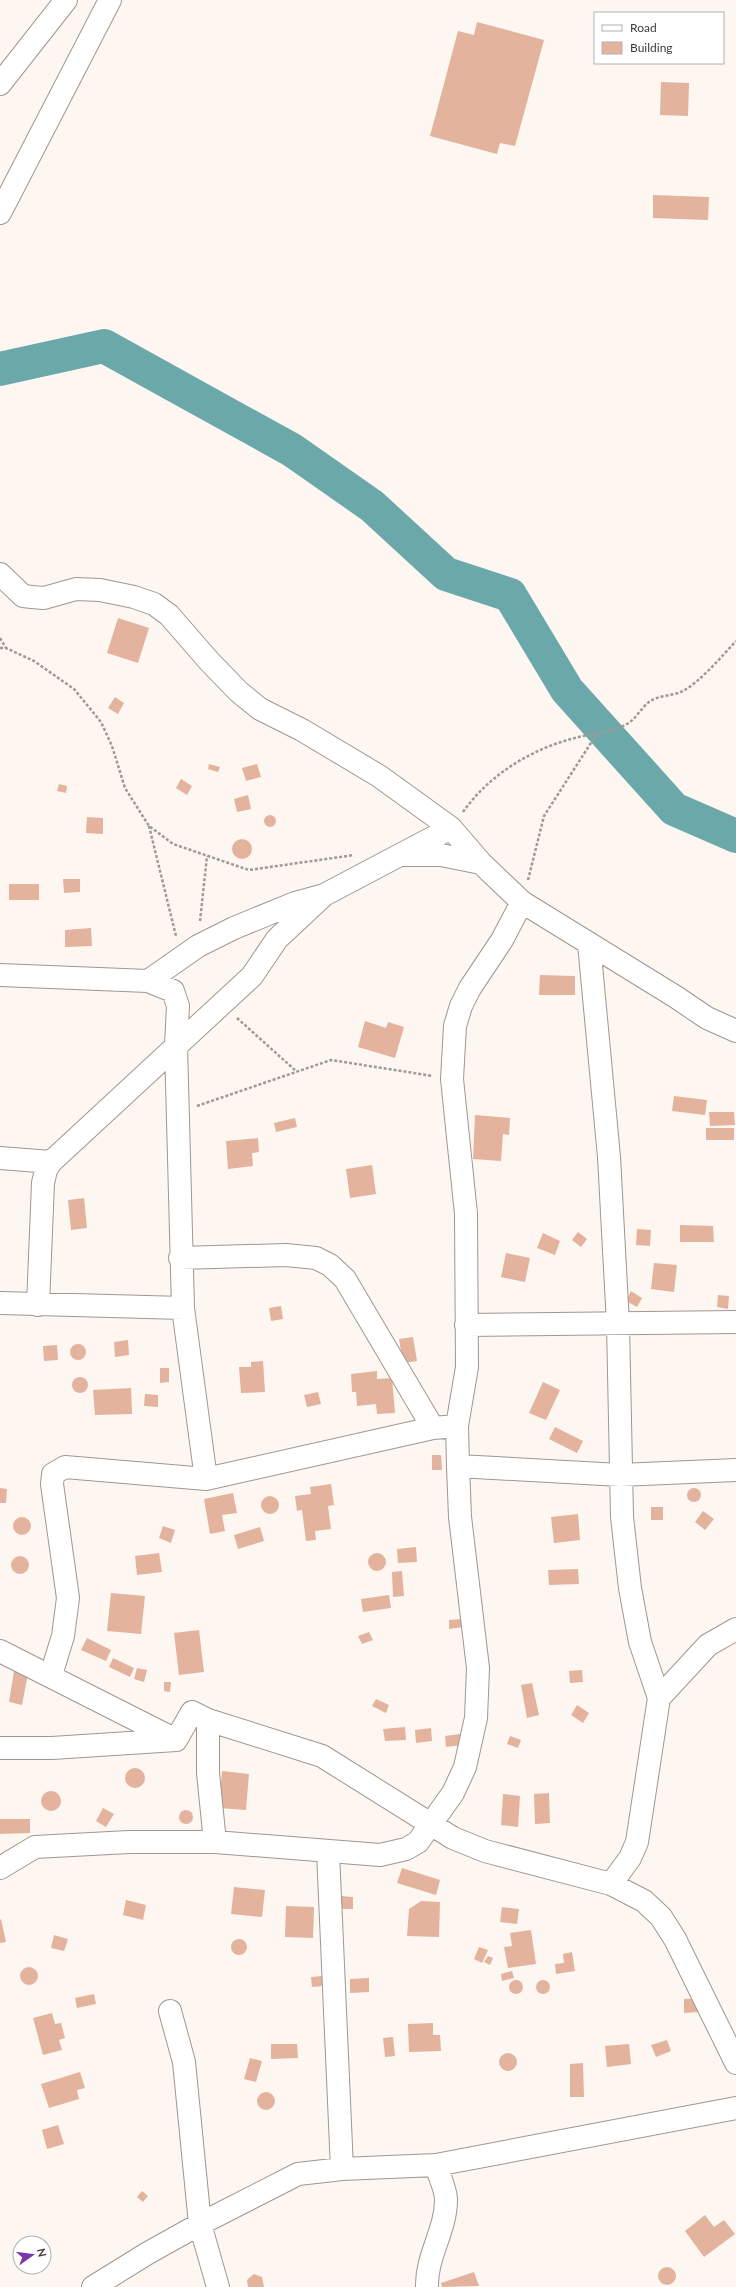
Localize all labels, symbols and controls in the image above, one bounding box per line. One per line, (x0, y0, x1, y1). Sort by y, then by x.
legend (594, 12, 724, 64)
text: Road (630, 20, 657, 35)
text: Building (630, 40, 673, 55)
north arrow (12, 2235, 52, 2275)
text: N (35, 2247, 50, 2258)

